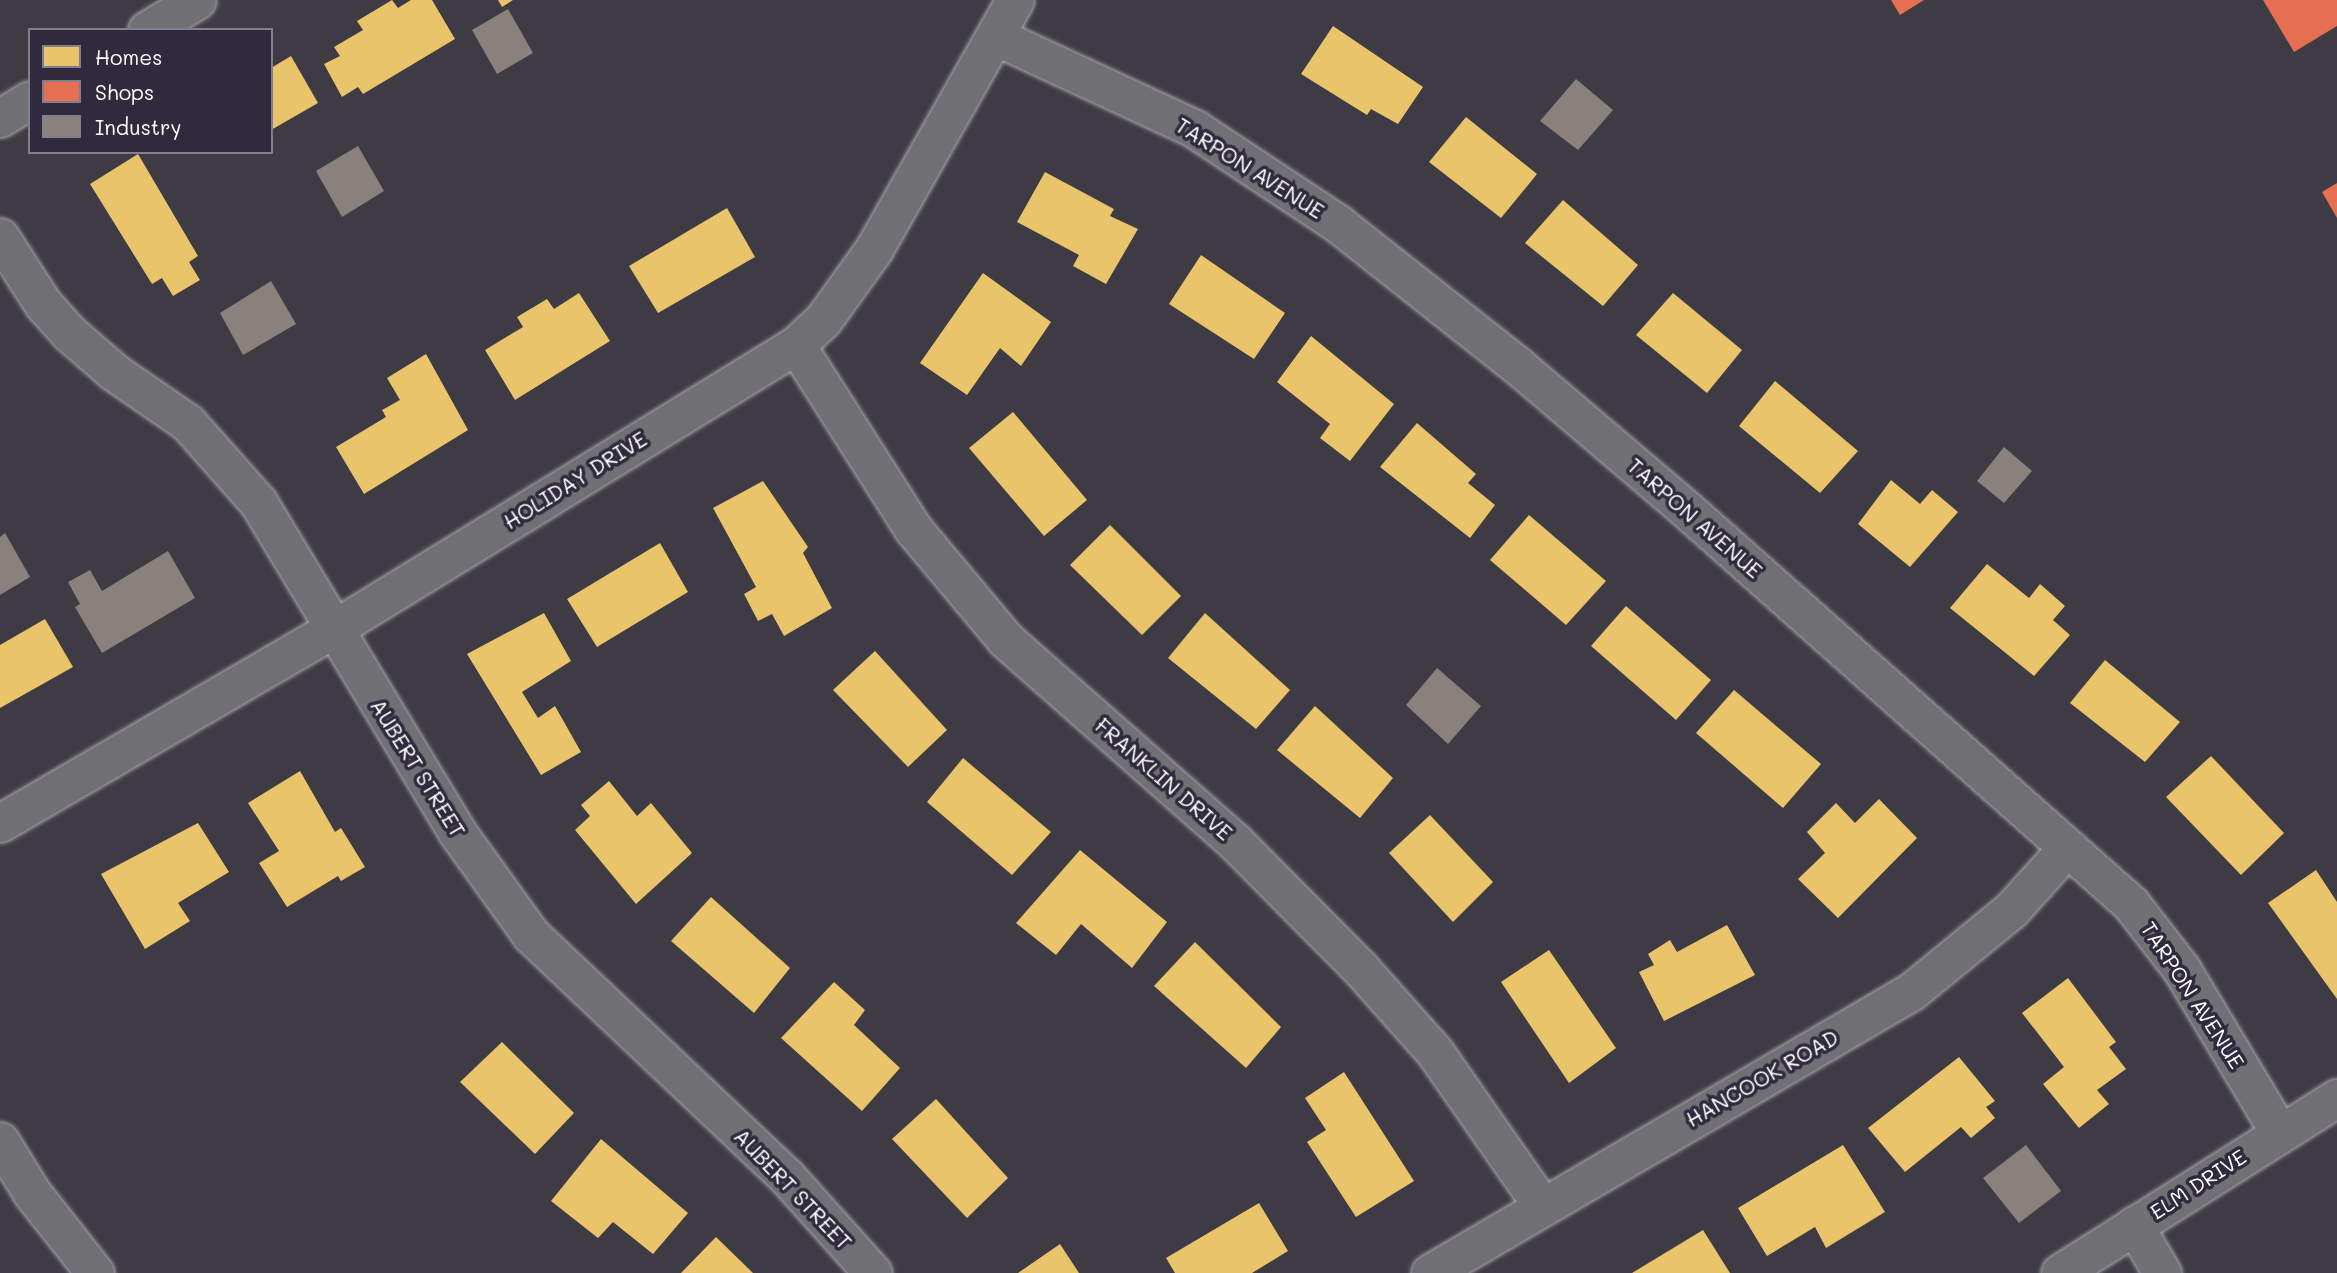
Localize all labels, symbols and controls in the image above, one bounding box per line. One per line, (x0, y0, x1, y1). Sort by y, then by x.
legend (28, 28, 273, 154)
text: Homes (95, 43, 162, 70)
text: Shops (95, 78, 154, 105)
street label: TARPON AVENUE (1171, 112, 1329, 224)
text: Industry (95, 113, 182, 140)
street label: HOLIDAY DRIVE (499, 426, 651, 534)
street label: TARPON AVENUE (1623, 453, 1767, 583)
street label: AUBERT STREET (365, 694, 471, 842)
street label: FRANKLIN DRIVE (1090, 713, 1238, 845)
street label: TARPON AVENUE (2136, 917, 2250, 1073)
street label: HANCOOK ROAD (1681, 1024, 1843, 1132)
street label: AUBERT STREET (729, 1123, 857, 1255)
street label: ELM DRIVE (2145, 1144, 2251, 1224)

